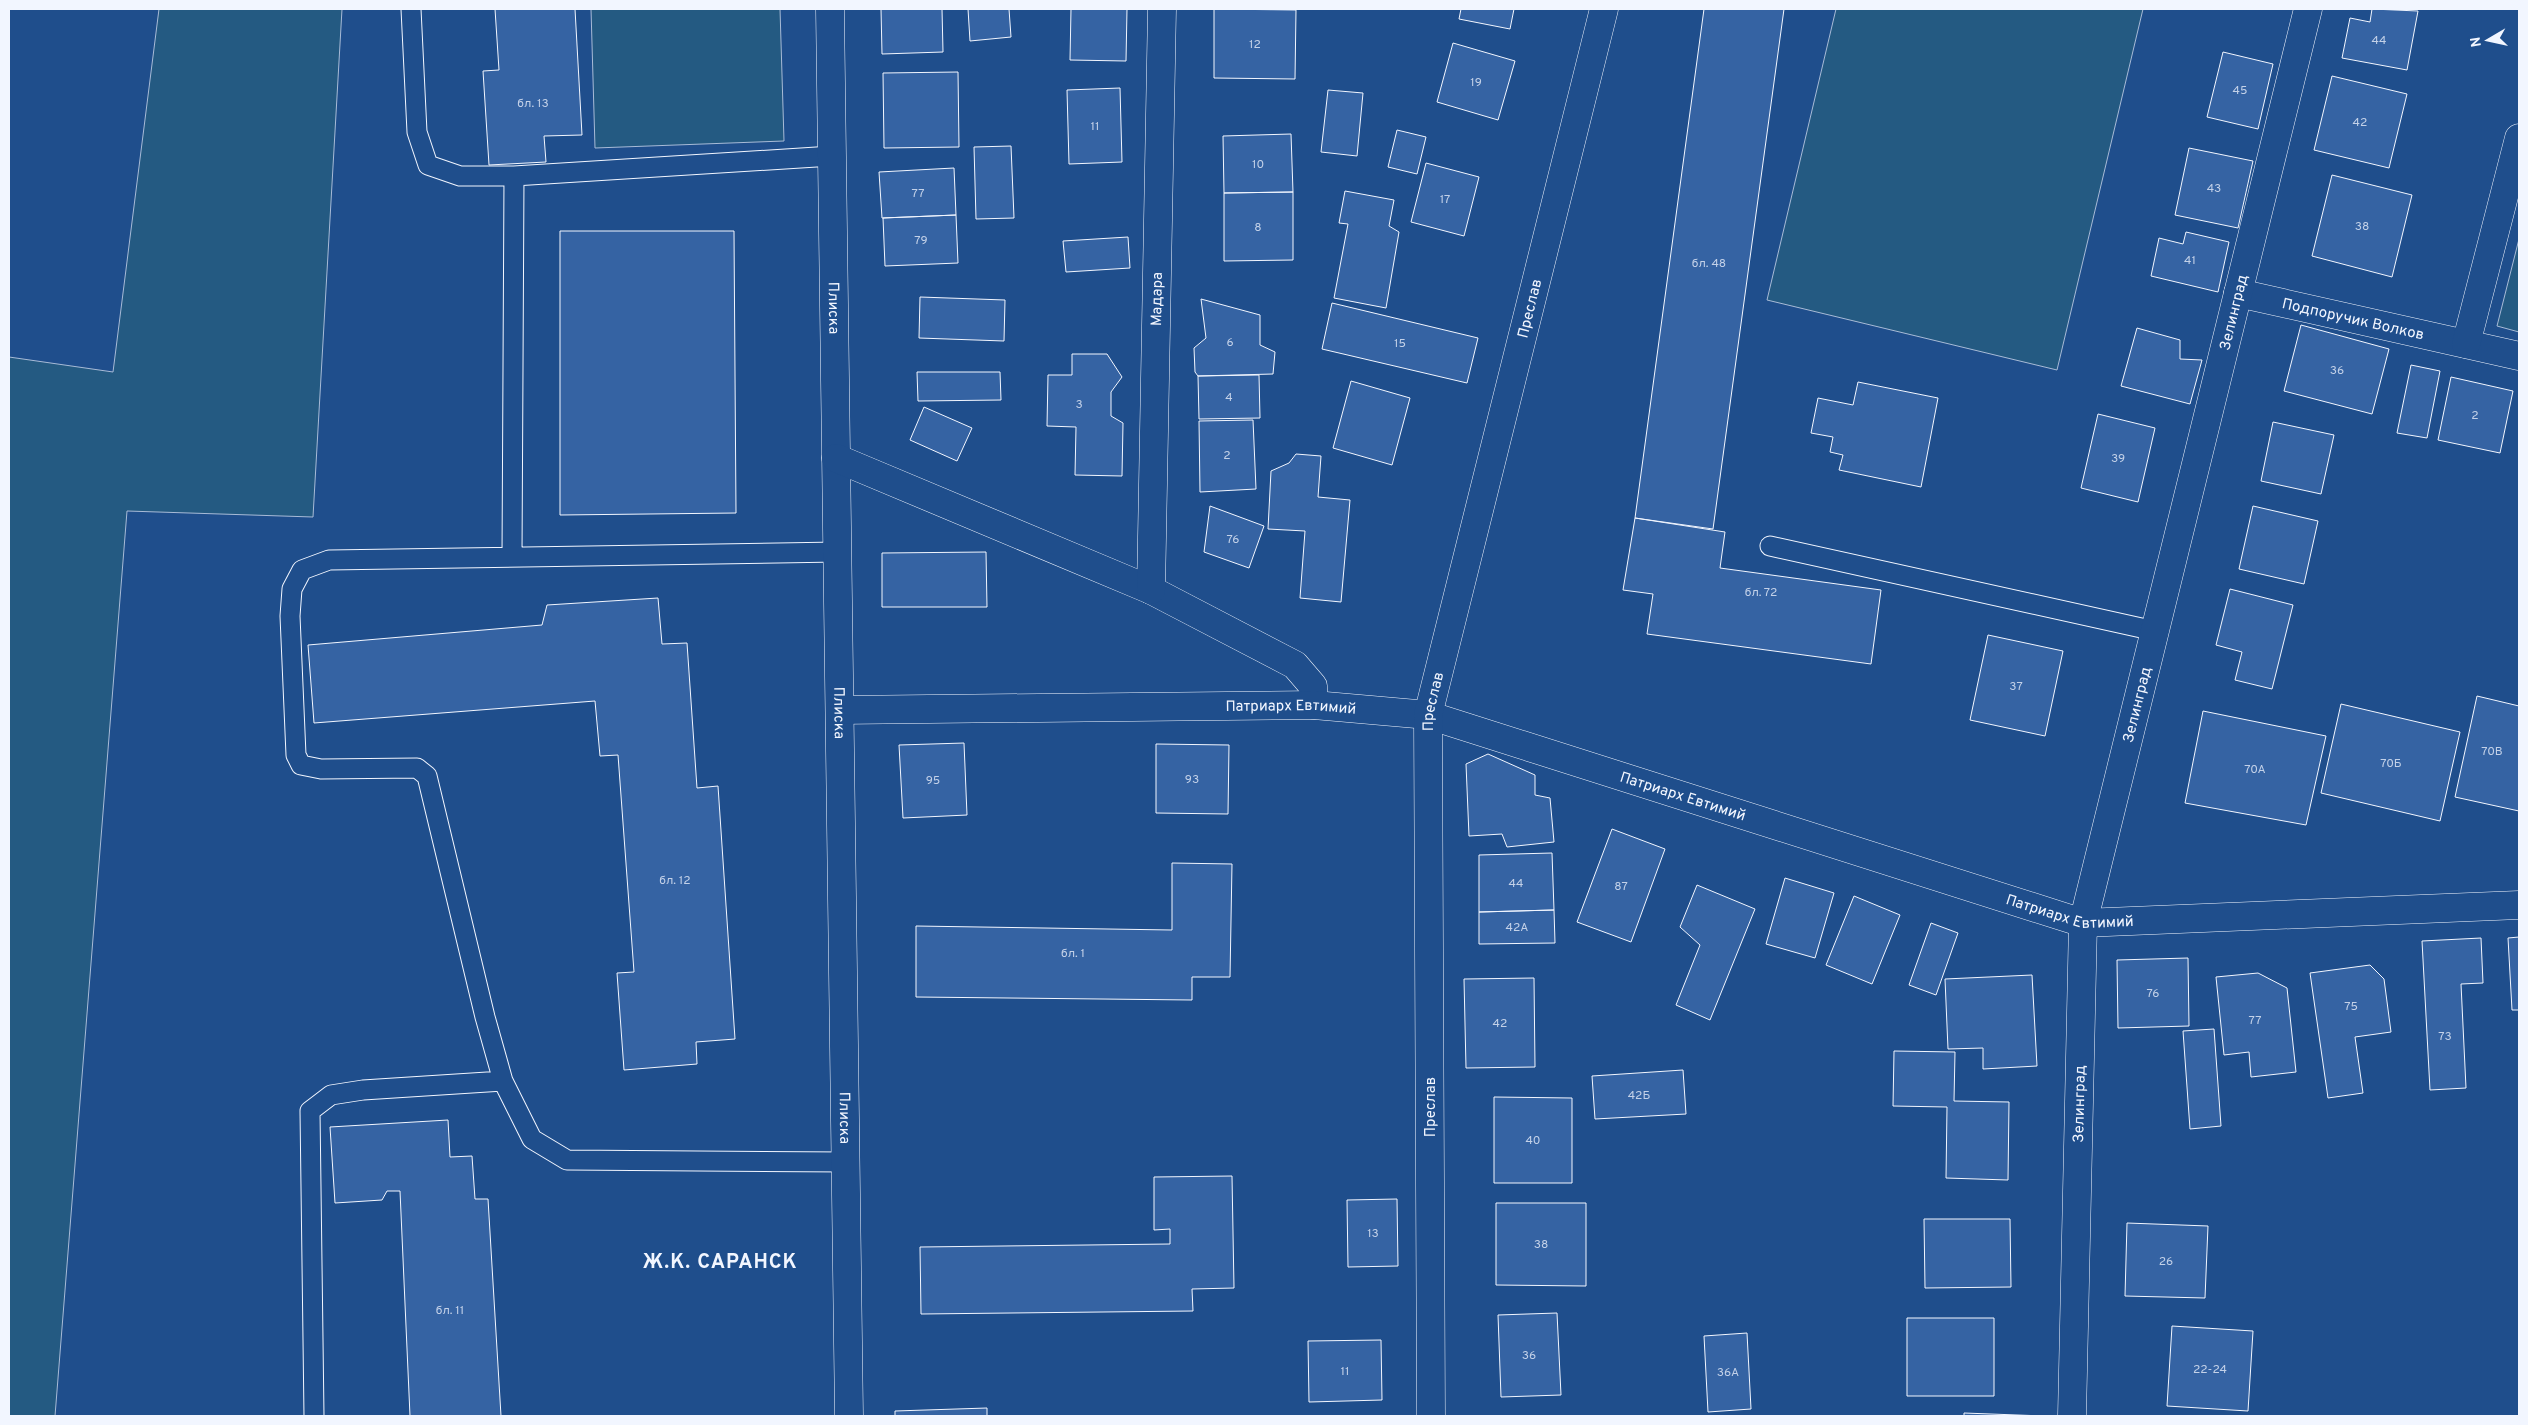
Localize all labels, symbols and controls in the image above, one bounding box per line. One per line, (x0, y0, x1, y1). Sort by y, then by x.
north arrow (2463, 15, 2513, 65)
house number: 44 (2372, 33, 2386, 49)
text: N (2467, 35, 2486, 48)
house number: 12 (1249, 37, 1261, 53)
house number: 19 (1470, 75, 1482, 91)
house number: 45 (2233, 83, 2247, 99)
house number: бл. 13 (517, 96, 549, 112)
house number: 42 (2353, 115, 2367, 131)
house number: 11 (1091, 119, 1099, 135)
house number: 10 (1252, 157, 1264, 173)
house number: 43 (2207, 181, 2221, 197)
house number: 77 (912, 186, 924, 202)
house number: 17 (1440, 192, 1450, 208)
house number: 38 (2355, 219, 2369, 235)
house number: 8 (1254, 220, 1262, 236)
house number: 79 (914, 233, 928, 249)
house number: 41 (2184, 253, 2196, 269)
house number: бл. 48 (1692, 256, 1726, 272)
street label: Мадара (1148, 272, 1168, 326)
street label: Зелинград (2216, 273, 2253, 353)
street label: Преслав (1514, 277, 1547, 340)
street label: Плиска (823, 282, 842, 334)
street label: Подпоручик Волков (2280, 295, 2426, 345)
house number: 6 (1226, 335, 1234, 351)
house number: 15 (1394, 336, 1406, 352)
house number: 36 (2330, 363, 2344, 379)
house number: 4 (1225, 390, 1233, 406)
house number: 3 (1075, 397, 1083, 413)
house number: 2 (2471, 408, 2479, 424)
house number: 2 (1223, 448, 1231, 464)
house number: 39 (2111, 451, 2125, 467)
house number: 76 (1227, 532, 1239, 548)
house number: бл. 72 (1745, 585, 1777, 601)
street label: Зелинград (2120, 665, 2157, 745)
street label: Преслав (1420, 670, 1449, 731)
house number: 37 (2009, 679, 2023, 695)
street label: Плиска (828, 687, 848, 739)
street label: Патриарх Евтимий (1225, 697, 1357, 720)
house number: 70В (2481, 744, 2503, 760)
house number: 70Б (2380, 756, 2402, 772)
house number: 70А (2244, 762, 2266, 778)
street label: Патриарх Евтимий (1617, 769, 1748, 826)
house number: 93 (1185, 772, 1199, 788)
house number: 95 (926, 773, 940, 789)
house number: бл. 12 (659, 873, 691, 889)
house number: 44 (1509, 876, 1523, 892)
house number: 87 (1614, 879, 1628, 895)
street label: Патриарх Евтимий (2003, 891, 2134, 934)
house number: 42А (1506, 920, 1528, 936)
house number: бл. 1 (1061, 946, 1085, 962)
house number: 76 (2147, 986, 2159, 1002)
house number: 75 (2344, 999, 2358, 1015)
house number: 77 (2249, 1013, 2261, 1029)
house number: 42 (1493, 1016, 1507, 1032)
house number: 73 (2438, 1029, 2452, 1045)
street label: Зелинград (2070, 1065, 2091, 1143)
street label: Преслав (1422, 1077, 1441, 1137)
house number: 42Б (1628, 1088, 1650, 1104)
street label: Плиска (834, 1092, 853, 1144)
house number: 40 (1525, 1133, 1541, 1149)
house number: 13 (1367, 1226, 1379, 1242)
house number: 38 (1534, 1237, 1548, 1253)
district label: Ж.К. САРАНСК (642, 1250, 798, 1276)
house number: 26 (2159, 1254, 2173, 1270)
house number: бл. 11 (436, 1303, 464, 1319)
house number: 36 (1522, 1348, 1536, 1364)
house number: 22-24 (2193, 1362, 2227, 1378)
house number: 11 (1341, 1364, 1349, 1380)
house number: 36А (1717, 1365, 1739, 1381)

